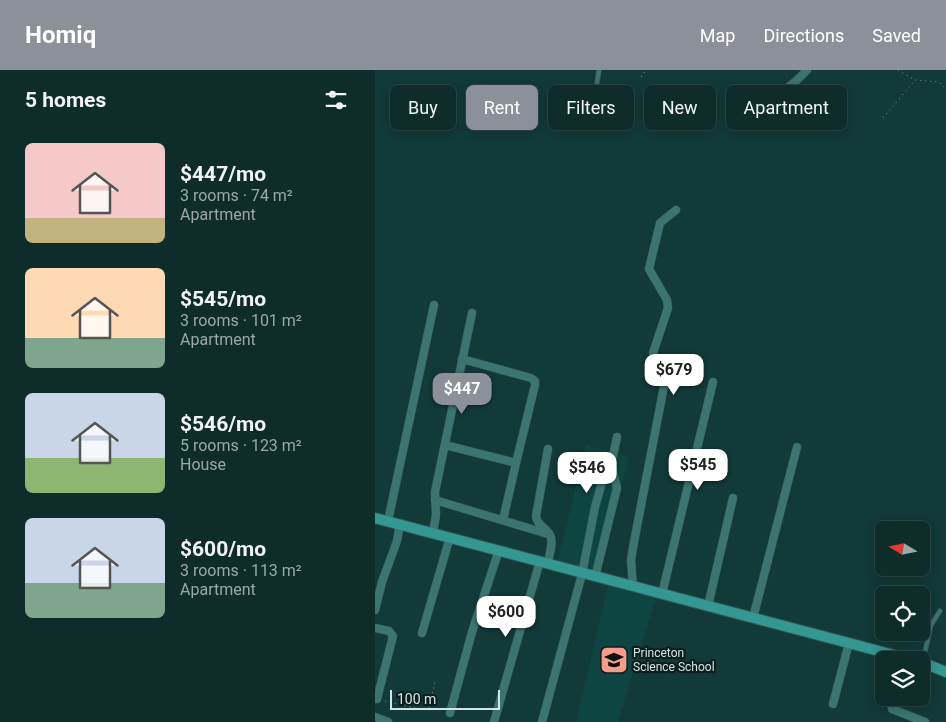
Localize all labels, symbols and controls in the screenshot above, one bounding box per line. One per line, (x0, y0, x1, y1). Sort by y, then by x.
text: Homiq (25, 21, 96, 49)
text: Map (700, 25, 735, 46)
text: Directions (763, 25, 844, 46)
text: Saved (872, 25, 921, 46)
chip: Buy (390, 85, 456, 130)
chip: Rent (466, 85, 538, 130)
chip: Filters (548, 85, 634, 130)
chip: New (644, 85, 716, 130)
chip: Apartment (726, 85, 847, 130)
icon: filters (322, 86, 350, 114)
text: 5 homes (25, 88, 106, 112)
text: $447/mo (180, 162, 266, 186)
icon: home (65, 163, 125, 223)
text: 3 rooms · 74 m² (180, 186, 293, 205)
text: Apartment (180, 205, 256, 224)
text: $545/mo (180, 287, 266, 311)
icon: home (65, 288, 125, 348)
text: 3 rooms · 101 m² (180, 311, 302, 330)
text: Apartment (180, 330, 256, 349)
pin: $679 (644, 354, 704, 396)
text: $679 (656, 360, 692, 379)
pin: $447 (432, 372, 492, 415)
text: $447 (444, 379, 480, 398)
text: $546/mo (180, 412, 266, 436)
icon: home (65, 413, 125, 473)
text: 5 rooms · 123 m² (180, 436, 302, 455)
pin: $545 (668, 448, 728, 491)
pin: $546 (557, 452, 617, 494)
text: House (180, 455, 226, 474)
text: $545 (680, 455, 716, 474)
text: $546 (569, 458, 605, 477)
north arrow (875, 521, 930, 576)
map controls (875, 521, 930, 706)
text: $600/mo (180, 537, 266, 561)
icon: home (65, 538, 125, 598)
text: 3 rooms · 113 m² (180, 561, 302, 580)
text: Apartment (180, 580, 256, 599)
button: locate (875, 586, 930, 641)
pin: $600 (476, 596, 536, 638)
text: $600 (488, 602, 524, 621)
school or university icon: Princeton Science School (599, 645, 629, 675)
place label: Princeton Science School (633, 646, 715, 674)
button: layers (875, 651, 930, 706)
scale bar (390, 687, 500, 710)
text: 100 m (397, 691, 436, 707)

